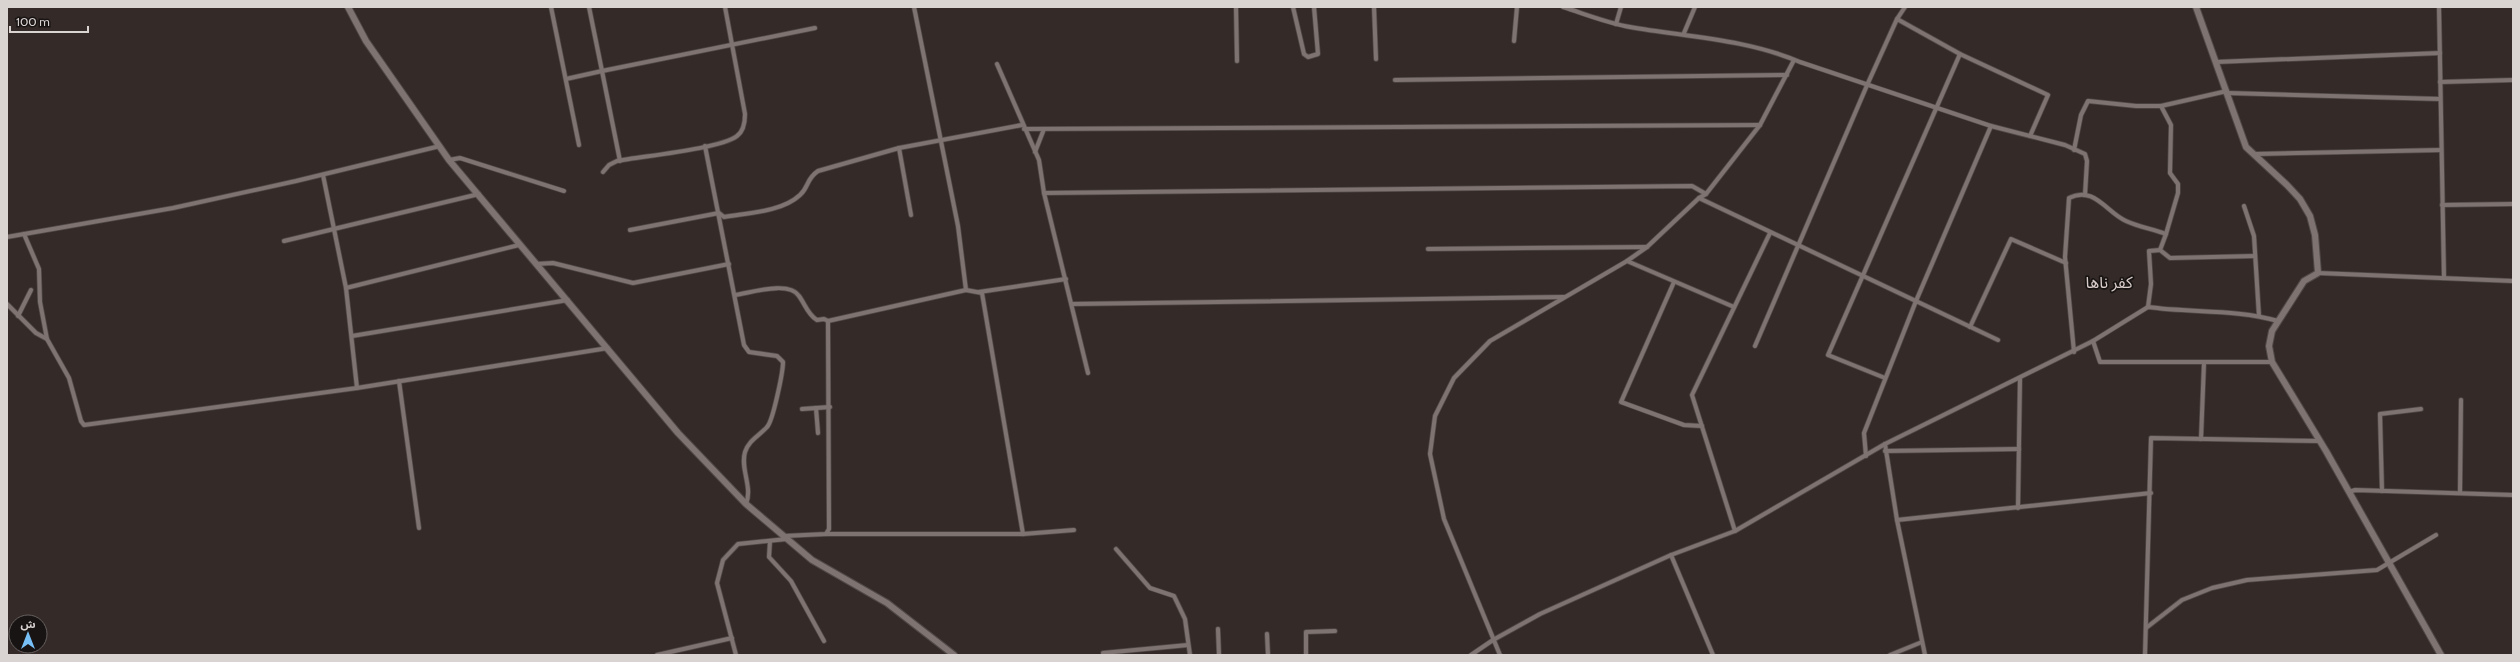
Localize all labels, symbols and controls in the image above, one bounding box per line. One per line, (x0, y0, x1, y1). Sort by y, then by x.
scale bar (10, 8, 88, 34)
text: 100 m (16, 14, 50, 29)
district label: كفر ناها (2085, 273, 2133, 292)
north arrow (8, 614, 48, 654)
text: ش (20, 617, 36, 631)

